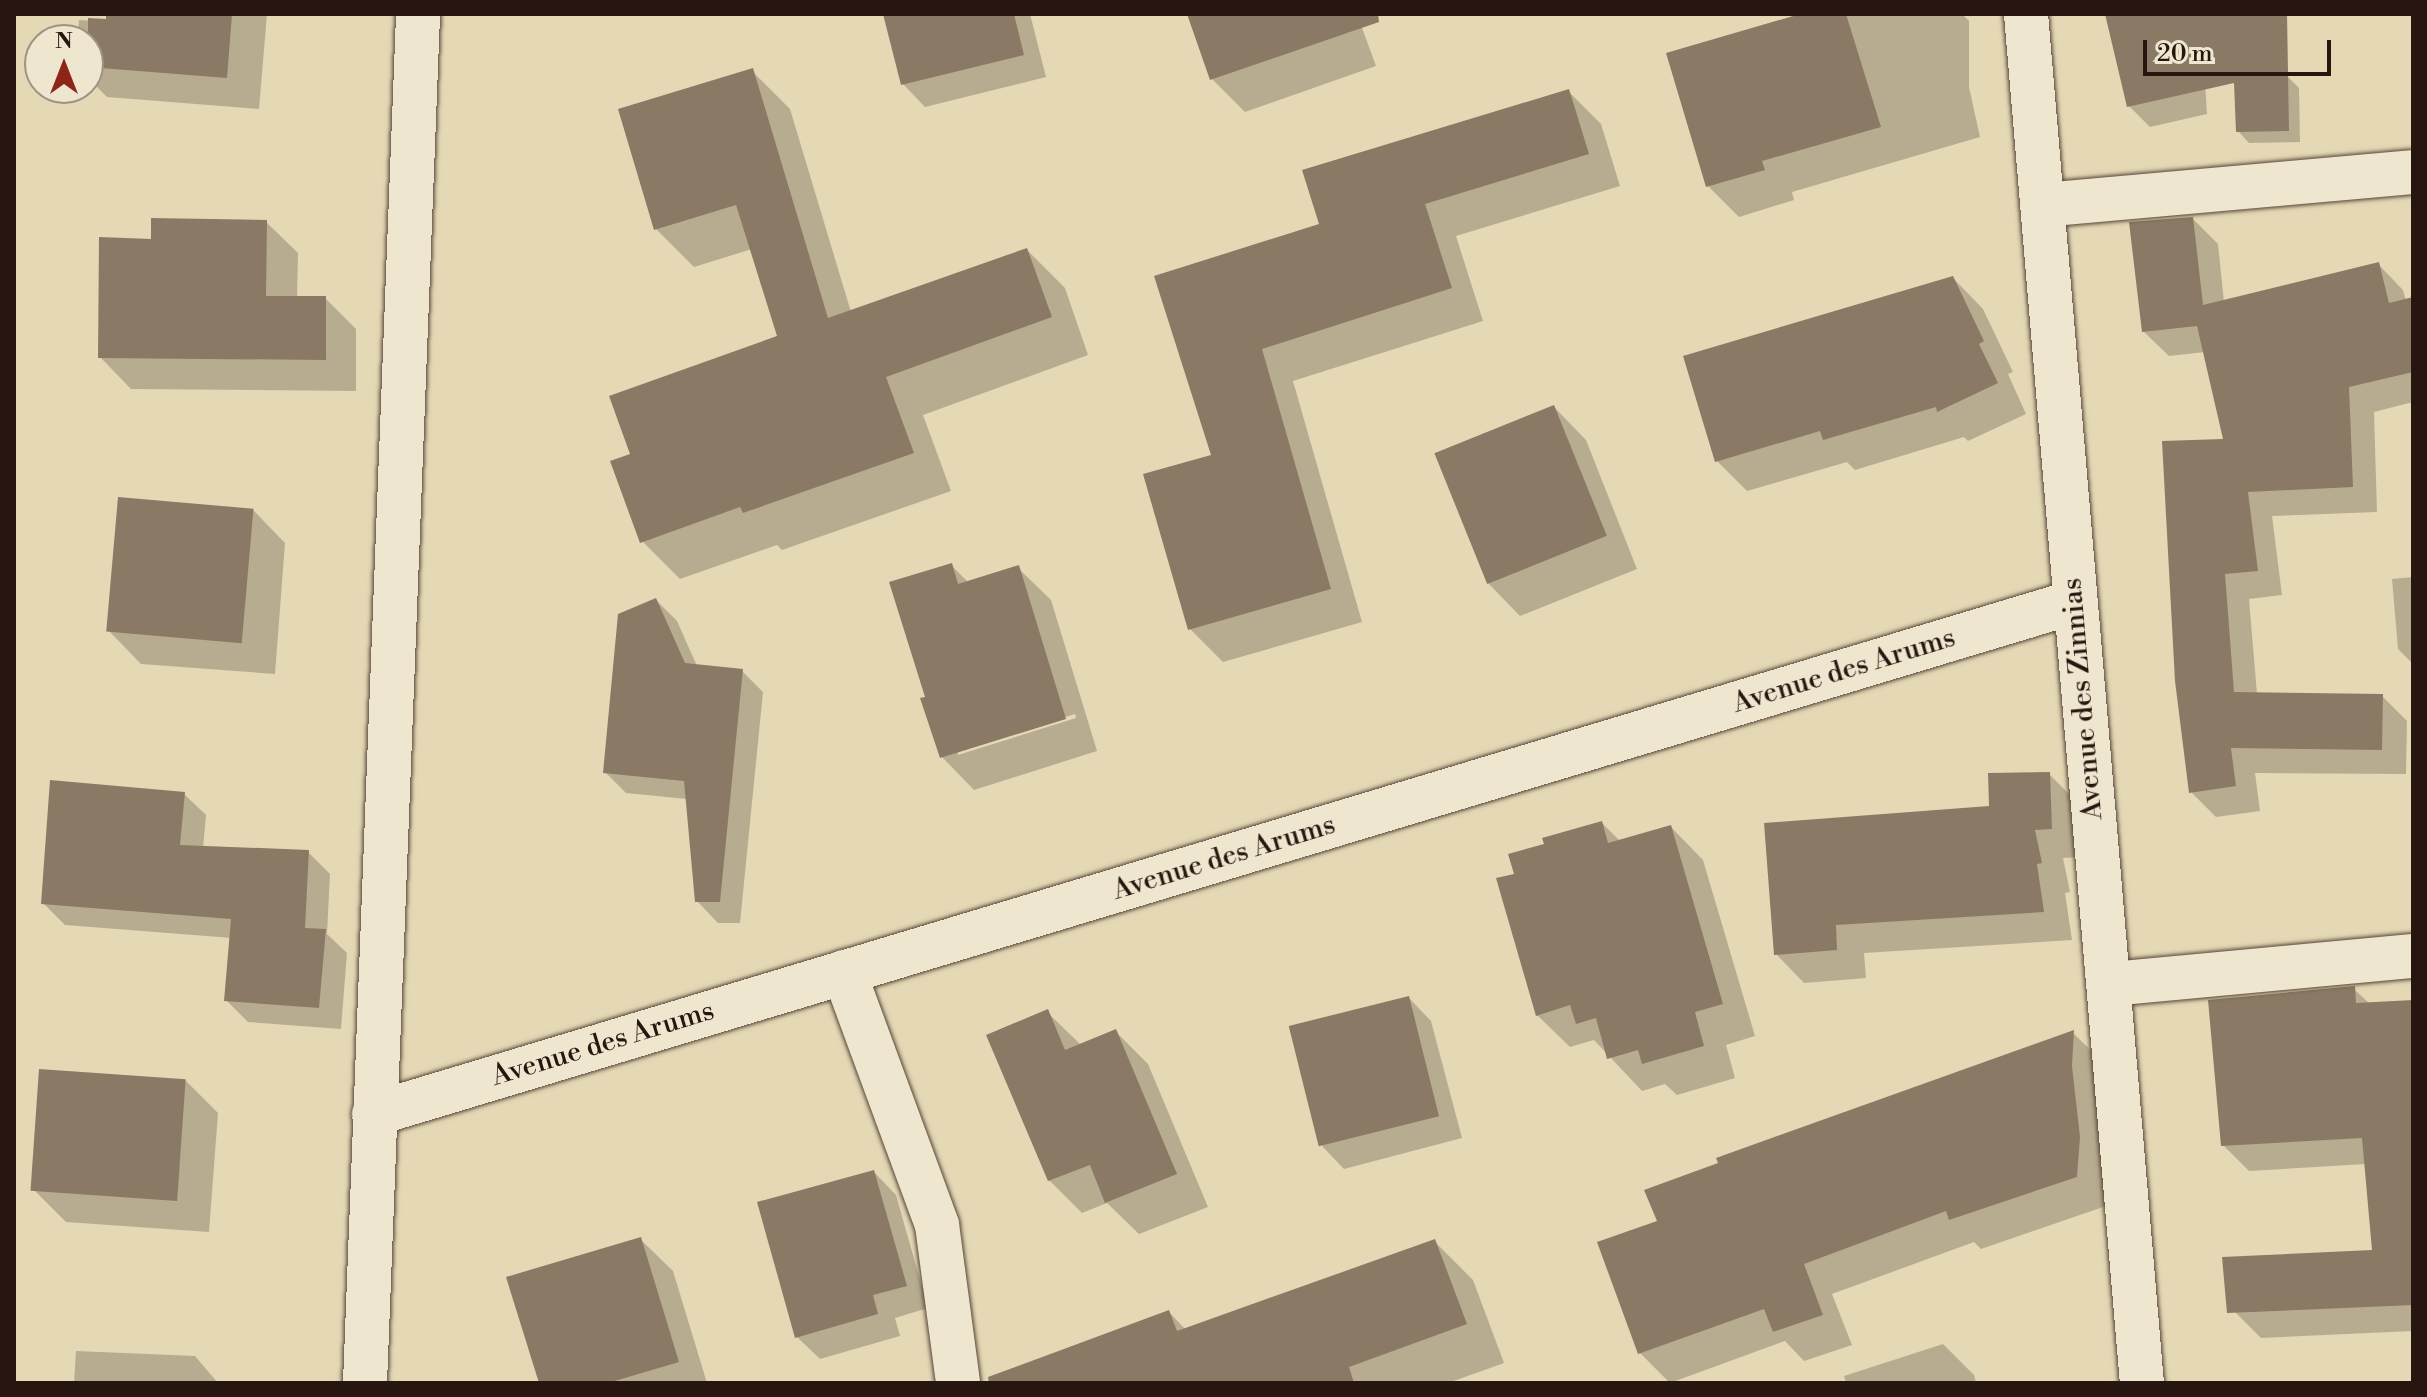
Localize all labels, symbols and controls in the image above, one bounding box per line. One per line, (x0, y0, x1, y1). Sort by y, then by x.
north arrow (24, 24, 104, 104)
scale bar (2147, 24, 2335, 74)
text: N (55, 28, 73, 55)
text: 20 m (2157, 39, 2213, 69)
street label: Avenue des Zinnias (2056, 577, 2110, 821)
street label: Avenue des Arums (1729, 621, 1959, 721)
street label: Avenue des Arums (1109, 808, 1339, 908)
street label: Avenue des Arums (488, 994, 718, 1094)

